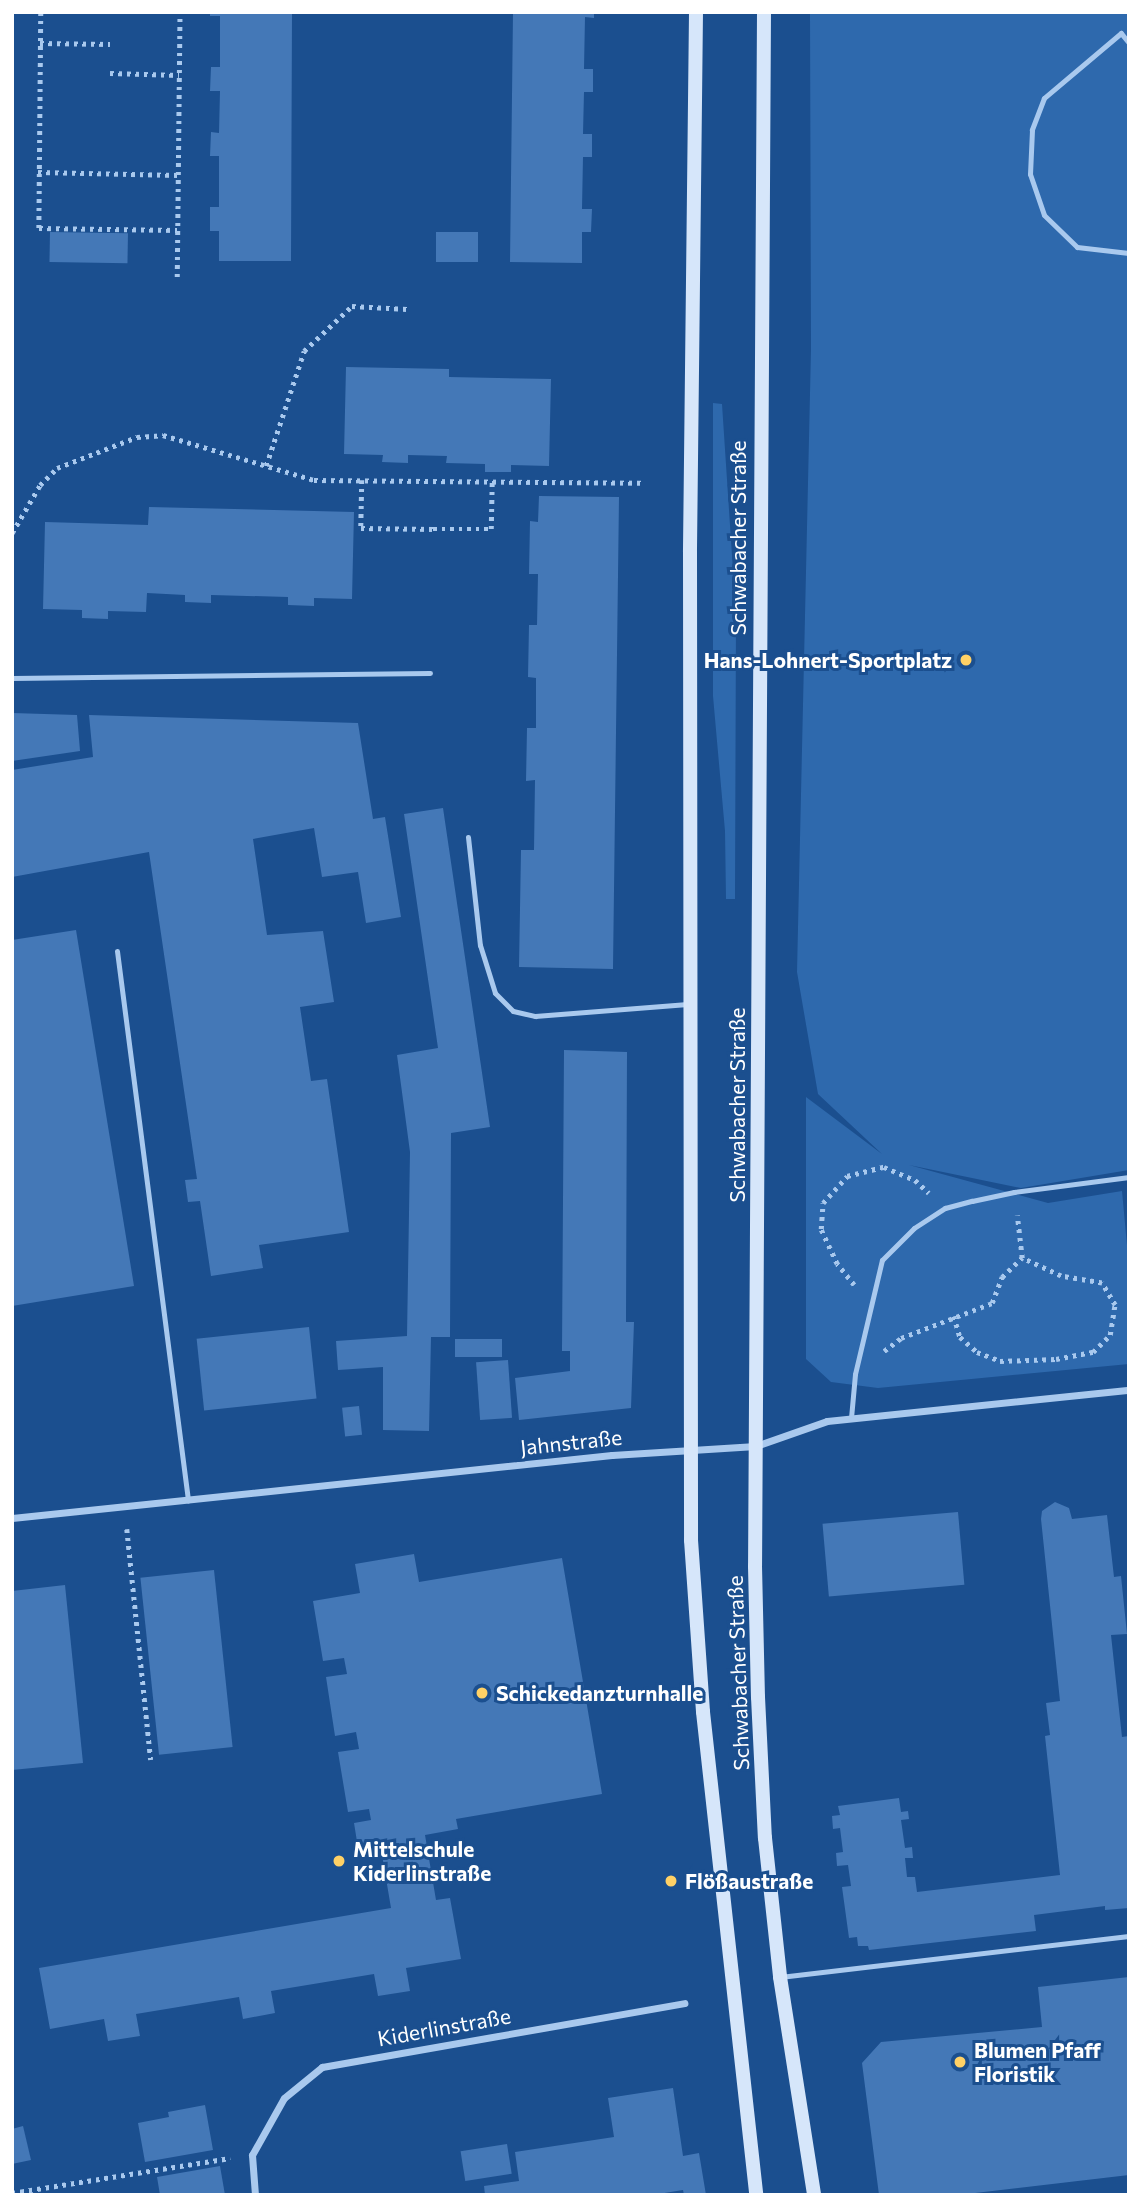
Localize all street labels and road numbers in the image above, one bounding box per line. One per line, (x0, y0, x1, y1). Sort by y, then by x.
street label: Schwabacher Straße (725, 440, 751, 636)
street label: Schwabacher Straße (724, 1007, 750, 1203)
street label: Jahnstraße (519, 1424, 623, 1460)
street label: Schwabacher Straße (722, 1575, 754, 1771)
street label: Kiderlinstraße (375, 2003, 513, 2051)

